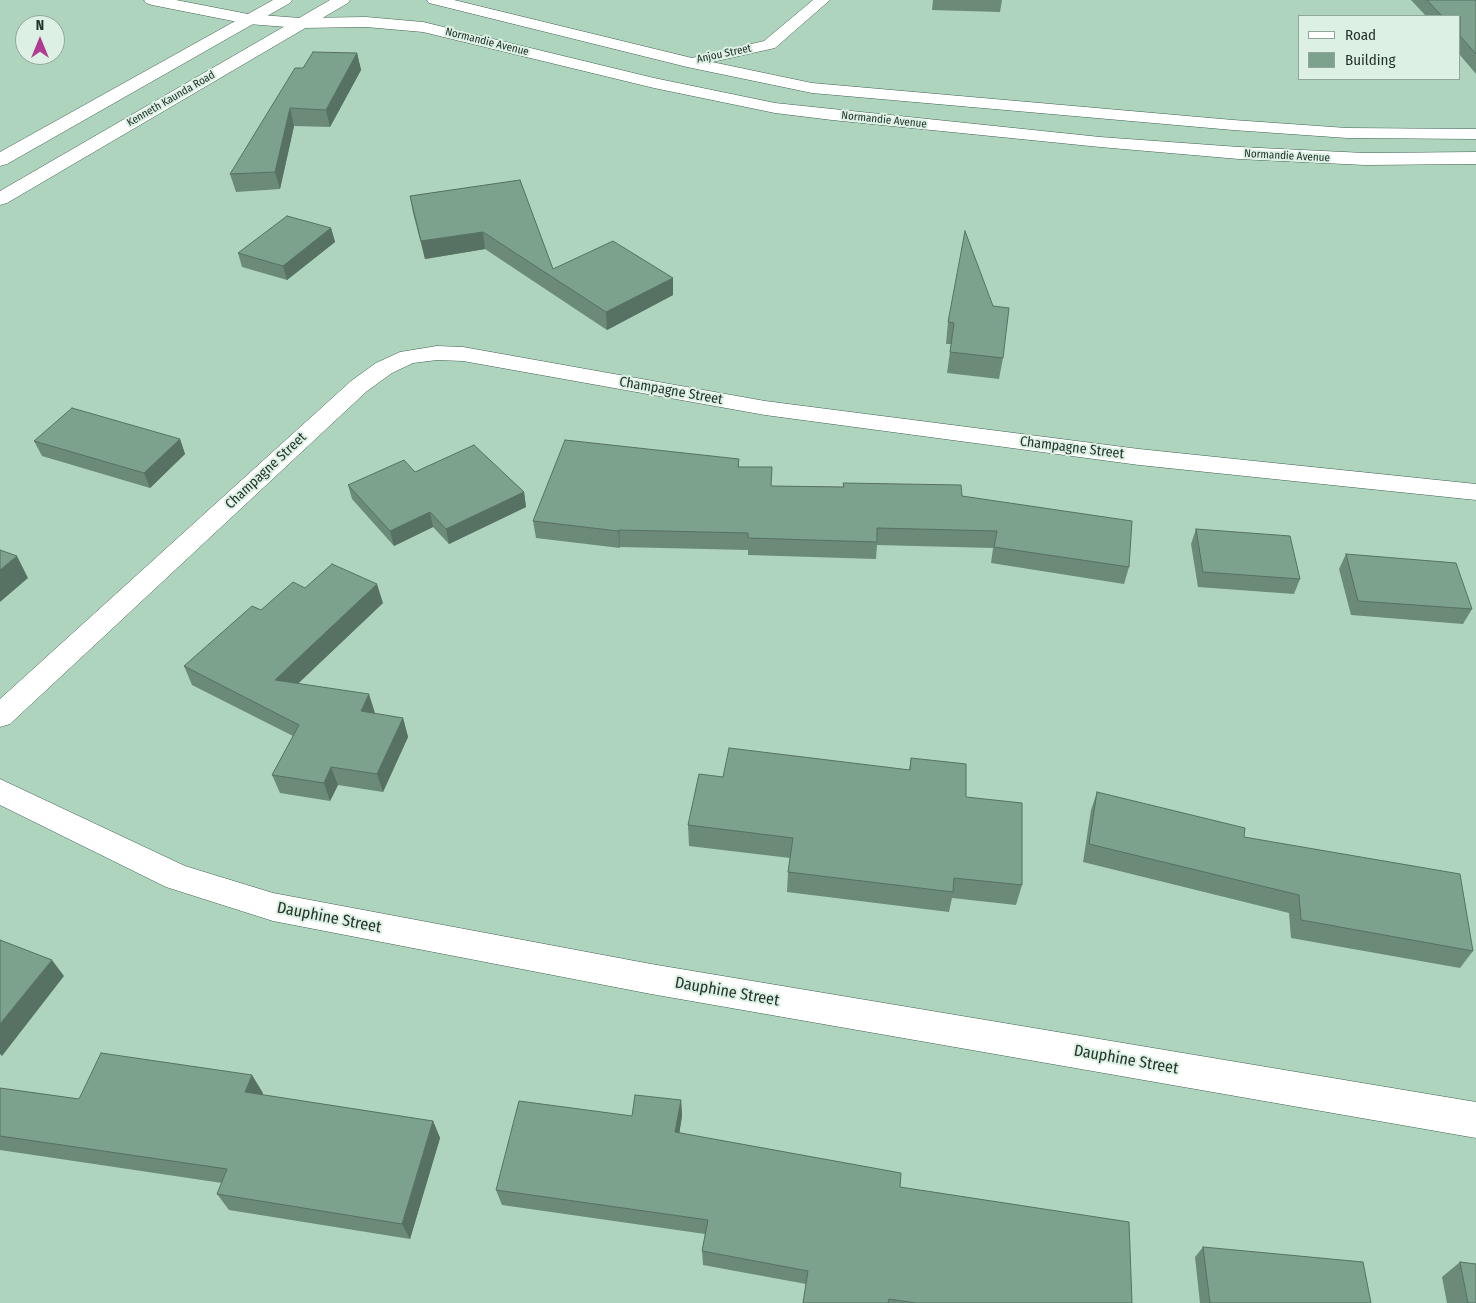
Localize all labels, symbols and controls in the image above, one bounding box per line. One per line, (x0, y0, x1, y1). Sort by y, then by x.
north arrow (15, 15, 65, 65)
legend (1298, 15, 1461, 80)
text: N (36, 17, 44, 34)
street label: Normandie Avenue (444, 25, 530, 59)
text: Road (1345, 26, 1376, 44)
street label: Anjou Street (695, 42, 753, 66)
text: Building (1345, 51, 1396, 69)
street label: Kenneth Kaunda Road (125, 68, 217, 130)
street label: Normandie Avenue (841, 109, 927, 131)
street label: Normandie Avenue (1244, 147, 1330, 165)
street label: Champagne Street (618, 374, 724, 408)
street label: Champagne Street (222, 429, 310, 513)
street label: Champagne Street (1019, 433, 1125, 463)
street label: Dauphine Street (275, 898, 383, 938)
street label: Dauphine Street (673, 973, 781, 1011)
street label: Dauphine Street (1072, 1041, 1180, 1079)

